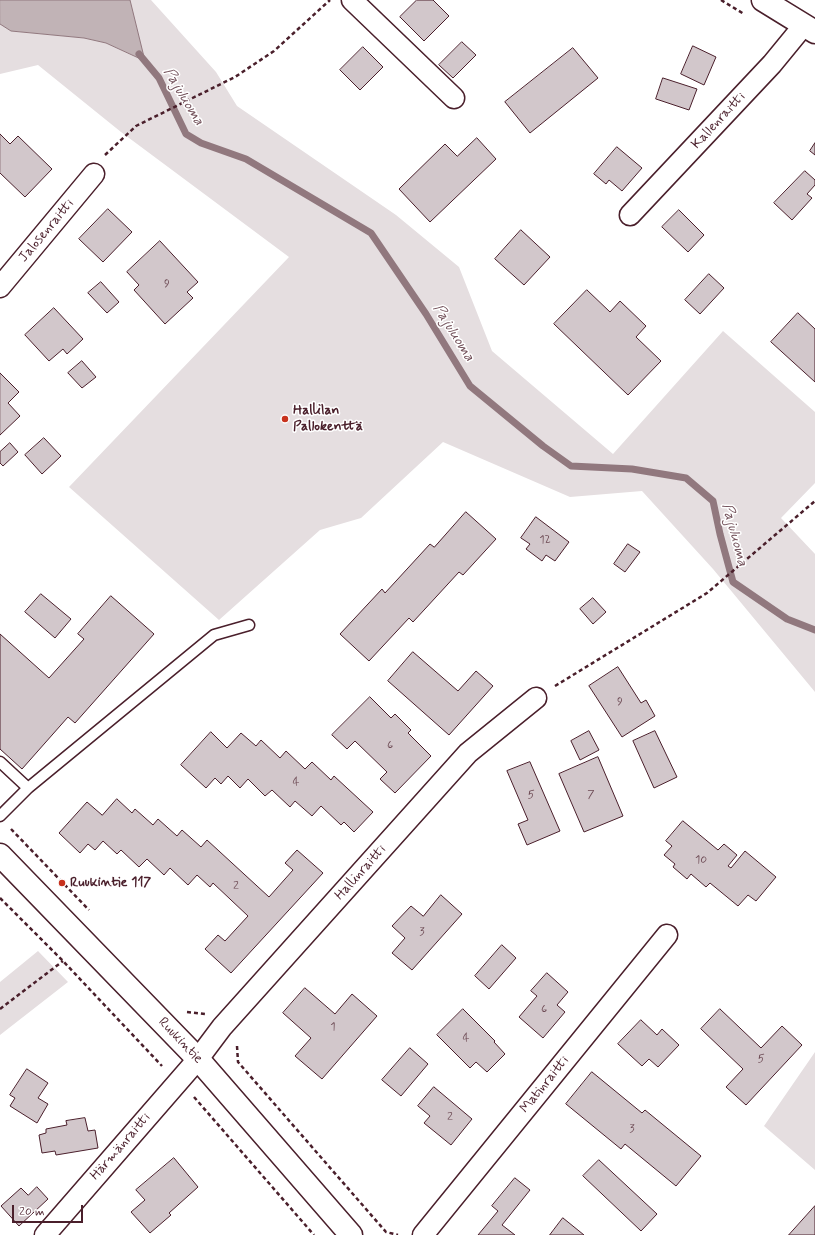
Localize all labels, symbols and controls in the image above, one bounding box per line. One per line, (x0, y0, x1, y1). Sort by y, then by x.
water label: Pajuluoma (159, 65, 207, 129)
street label: Kallenraitti (688, 89, 750, 153)
street label: Jalosenraitti (16, 196, 78, 266)
house number: 9 (164, 277, 170, 291)
water label: Pajuluoma (428, 301, 478, 365)
place label: Hallilan Pallokenttä (293, 403, 363, 436)
marker: Hallilan Pallokenttä (280, 414, 290, 424)
water label: Pajuluoma (717, 502, 751, 568)
house number: 12 (539, 533, 551, 547)
house number: 9 (617, 695, 623, 709)
house number: 6 (387, 738, 393, 752)
house number: 4 (293, 775, 299, 789)
house number: 5 (527, 788, 535, 802)
house number: 7 (587, 788, 595, 802)
street label: Hallinraitti (332, 842, 390, 904)
house number: 10 (695, 853, 707, 867)
place label: Ruukintie 117 (70, 875, 151, 891)
marker: Ruukintie 117 (57, 878, 67, 888)
house number: 2 (233, 879, 239, 893)
house number: 3 (419, 925, 425, 939)
house number: 6 (541, 1002, 547, 1016)
street label: Ruukintie (154, 1014, 206, 1068)
house number: 1 (330, 1020, 336, 1034)
house number: 4 (463, 1031, 469, 1045)
house number: 5 (757, 1052, 765, 1066)
street label: Matinraitti (517, 1053, 573, 1117)
street label: Härmänraitti (87, 1110, 155, 1184)
house number: 2 (447, 1110, 453, 1124)
house number: 3 (629, 1122, 635, 1136)
scale bar (14, 1197, 85, 1223)
text: 20 m (19, 1204, 45, 1220)

